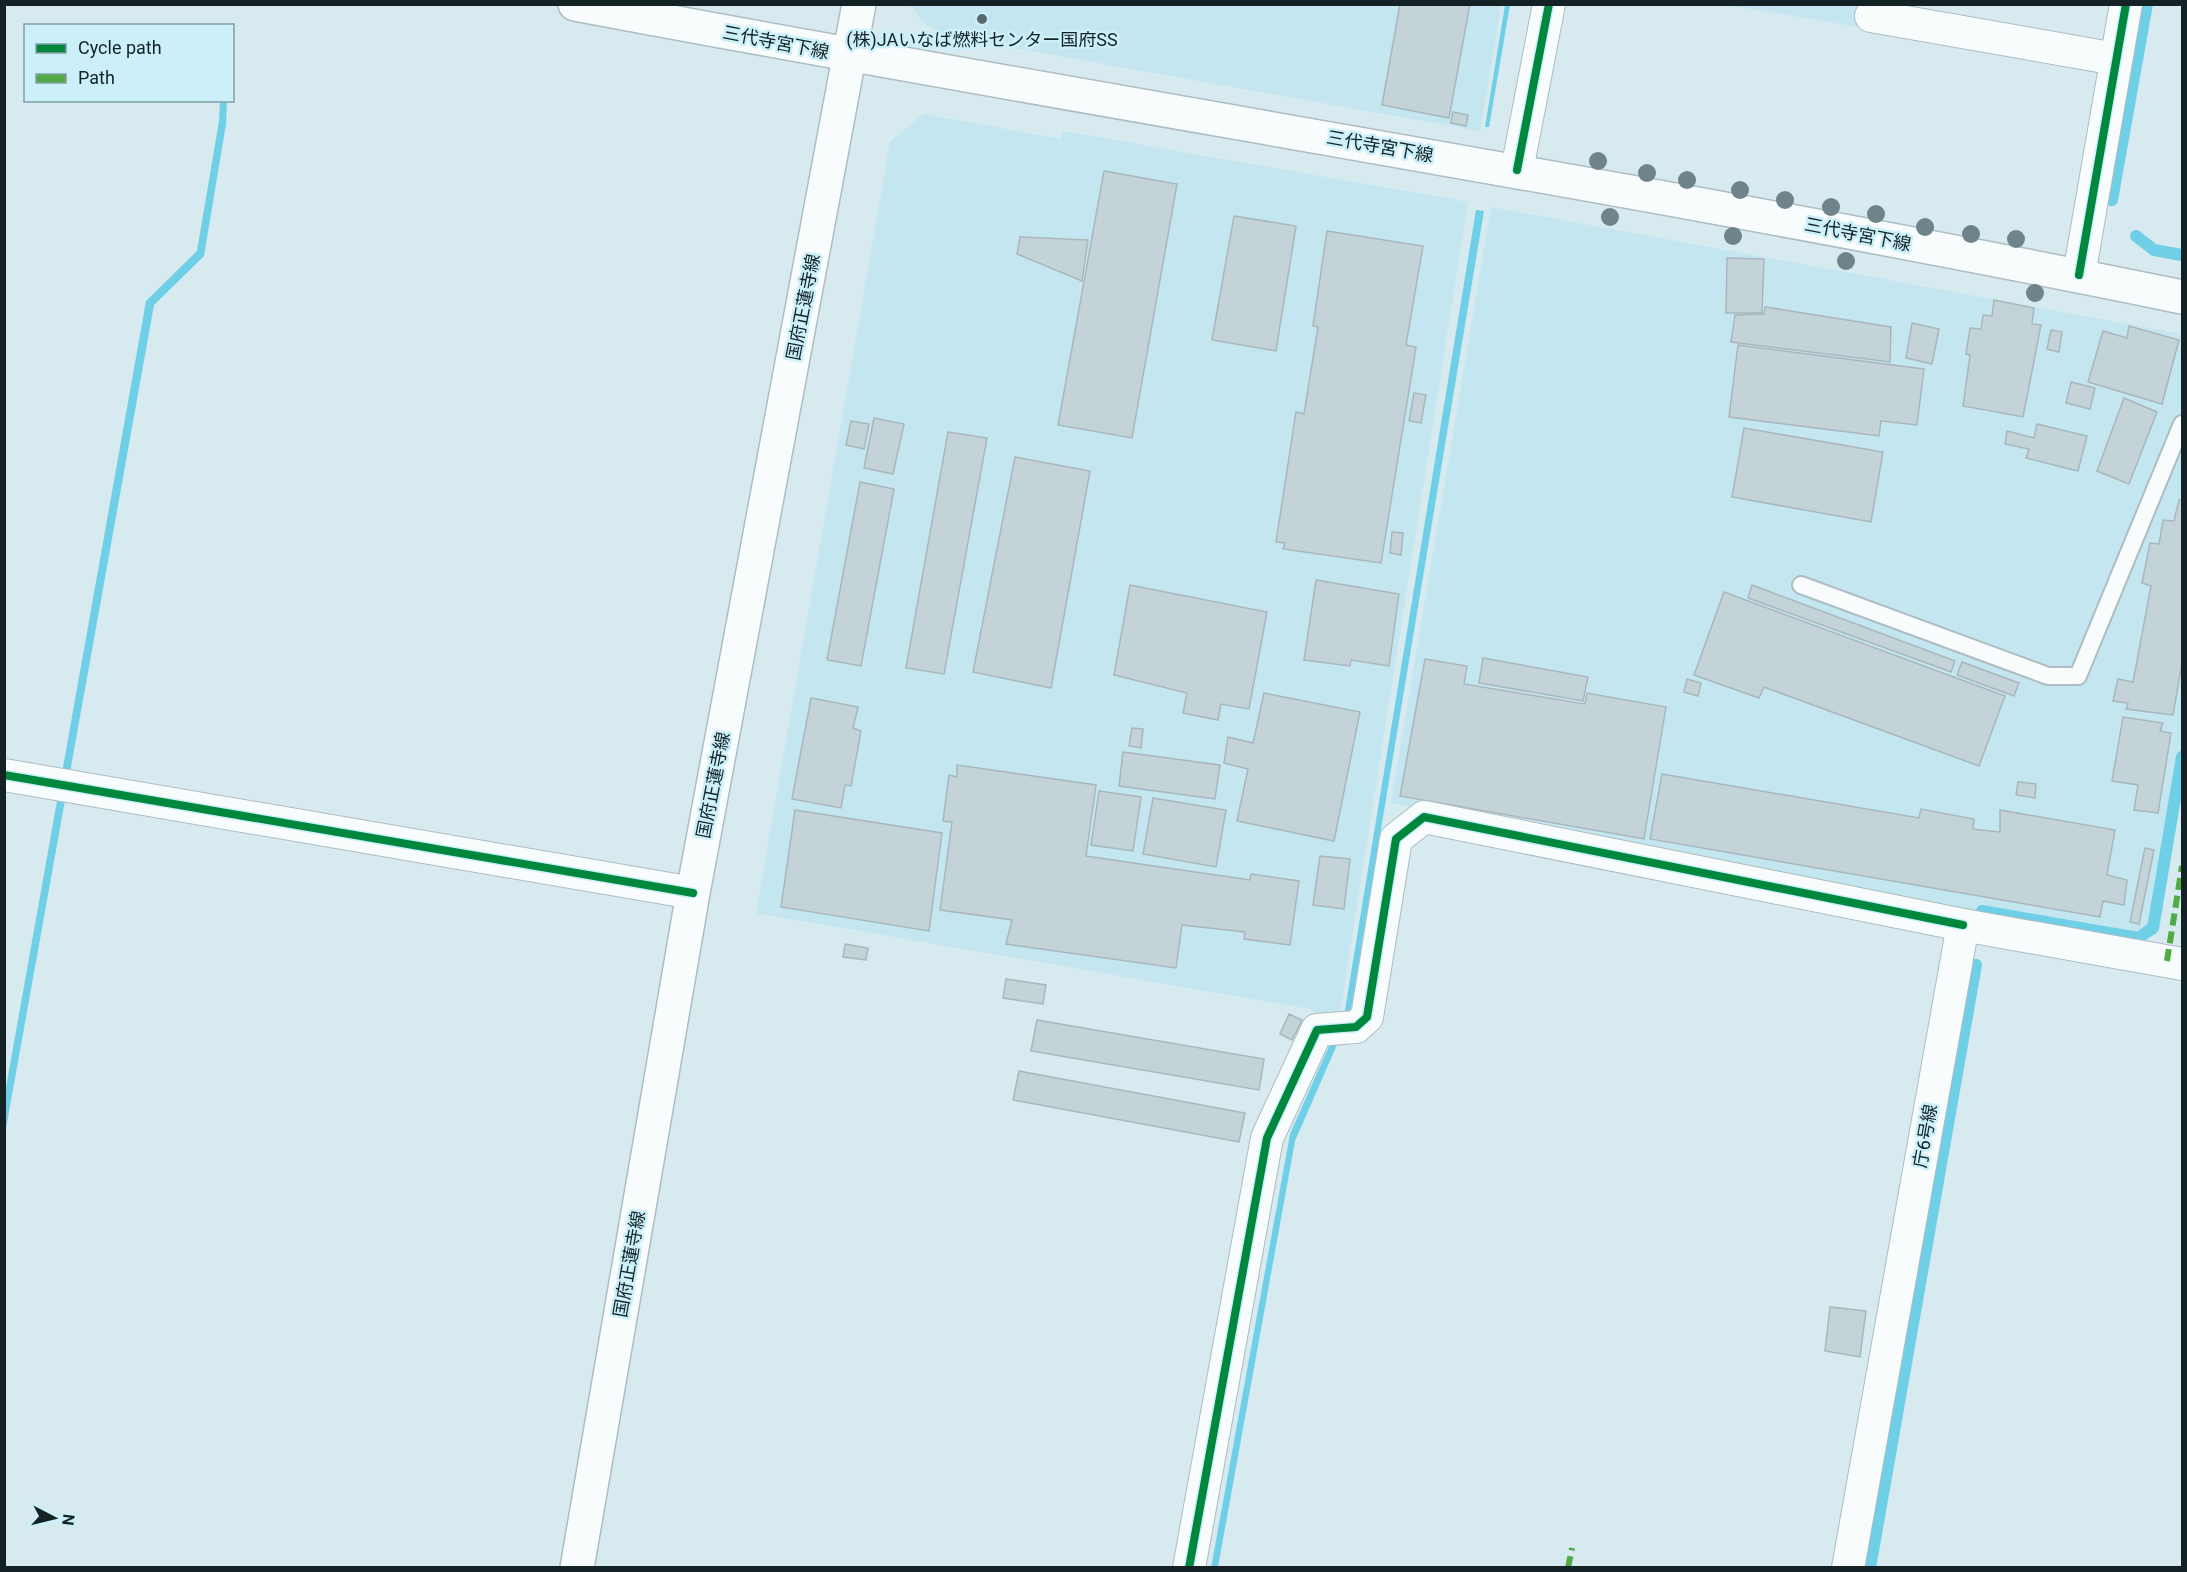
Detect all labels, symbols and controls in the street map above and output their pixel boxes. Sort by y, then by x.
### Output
marker: (株)JAいなば燃料センター国府SS [975,12,989,26]
street label: 三代寺宮下線 [721,21,831,63]
legend [24,24,234,102]
place label: (株)JAいなば燃料センター国府SS [846,29,1118,51]
text: Cycle path [78,37,162,58]
text: Path [78,67,115,88]
street label: 三代寺宮下線 [1325,126,1435,166]
street label: 三代寺宮下線 [1803,213,1913,255]
street label: 国府正蓮寺線 [782,252,824,362]
street label: 国府正蓮寺線 [692,730,734,840]
street label: 庁6号線 [1909,1103,1941,1169]
street label: 国府正蓮寺線 [609,1209,649,1319]
north arrow [24,1488,84,1548]
text: N [58,1513,79,1527]

